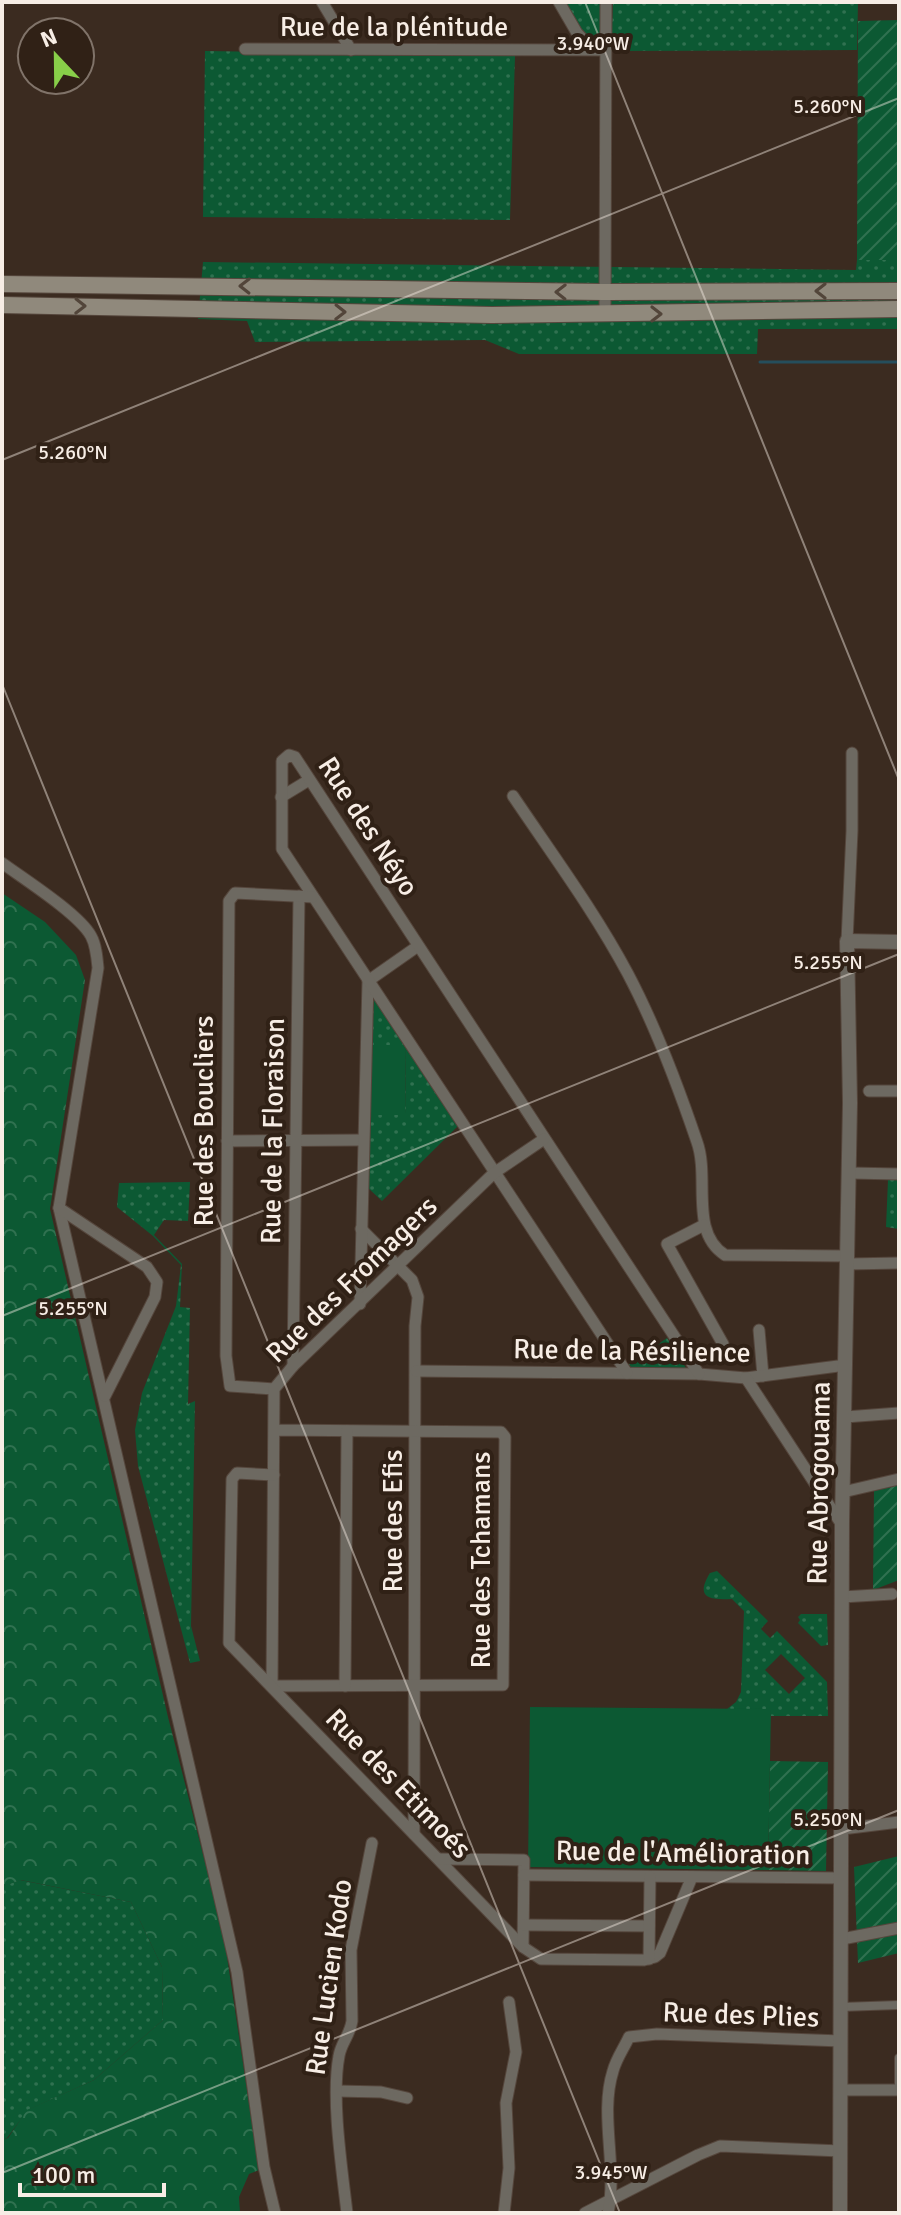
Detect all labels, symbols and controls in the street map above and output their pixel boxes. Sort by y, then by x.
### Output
street label: Rue de la plénitude [280,10,508,44]
north arrow [16,16,96,96]
text: N [37,23,61,53]
text: 3.940°W [557,31,629,56]
text: 5.260°N [793,94,863,119]
one-way arrow [238,278,251,295]
one-way arrow [814,282,827,300]
one-way arrow [554,283,567,301]
one-way arrow [74,297,87,315]
one-way arrow [334,303,347,320]
one-way arrow [650,305,663,323]
text: 5.260°N [38,440,108,465]
street label: Rue des Néyo [311,751,426,902]
text: 5.255°N [793,950,863,975]
street label: Rue des Boucliers [187,1015,221,1227]
street label: Rue de la Floraison [254,1018,292,1244]
street label: Rue des Fromagers [259,1189,444,1370]
text: 5.255°N [38,1296,108,1321]
street label: Rue de la Résilience [513,1332,751,1370]
street label: Rue Abrogouama [800,1381,838,1585]
street label: Rue des Efis [376,1449,410,1593]
street label: Rue des Tchamans [464,1451,498,1669]
street label: Rue des Etimoés [318,1702,478,1866]
text: 5.250°N [793,1807,863,1832]
street label: Rue de l'Amélioration [555,1834,811,1872]
street label: Rue Lucien Kodo [298,1877,360,2077]
street label: Rue des Plies [662,1995,820,2035]
scale bar [20,2147,164,2197]
text: 100 m [32,2160,95,2190]
text: 3.945°W [575,2160,647,2185]

